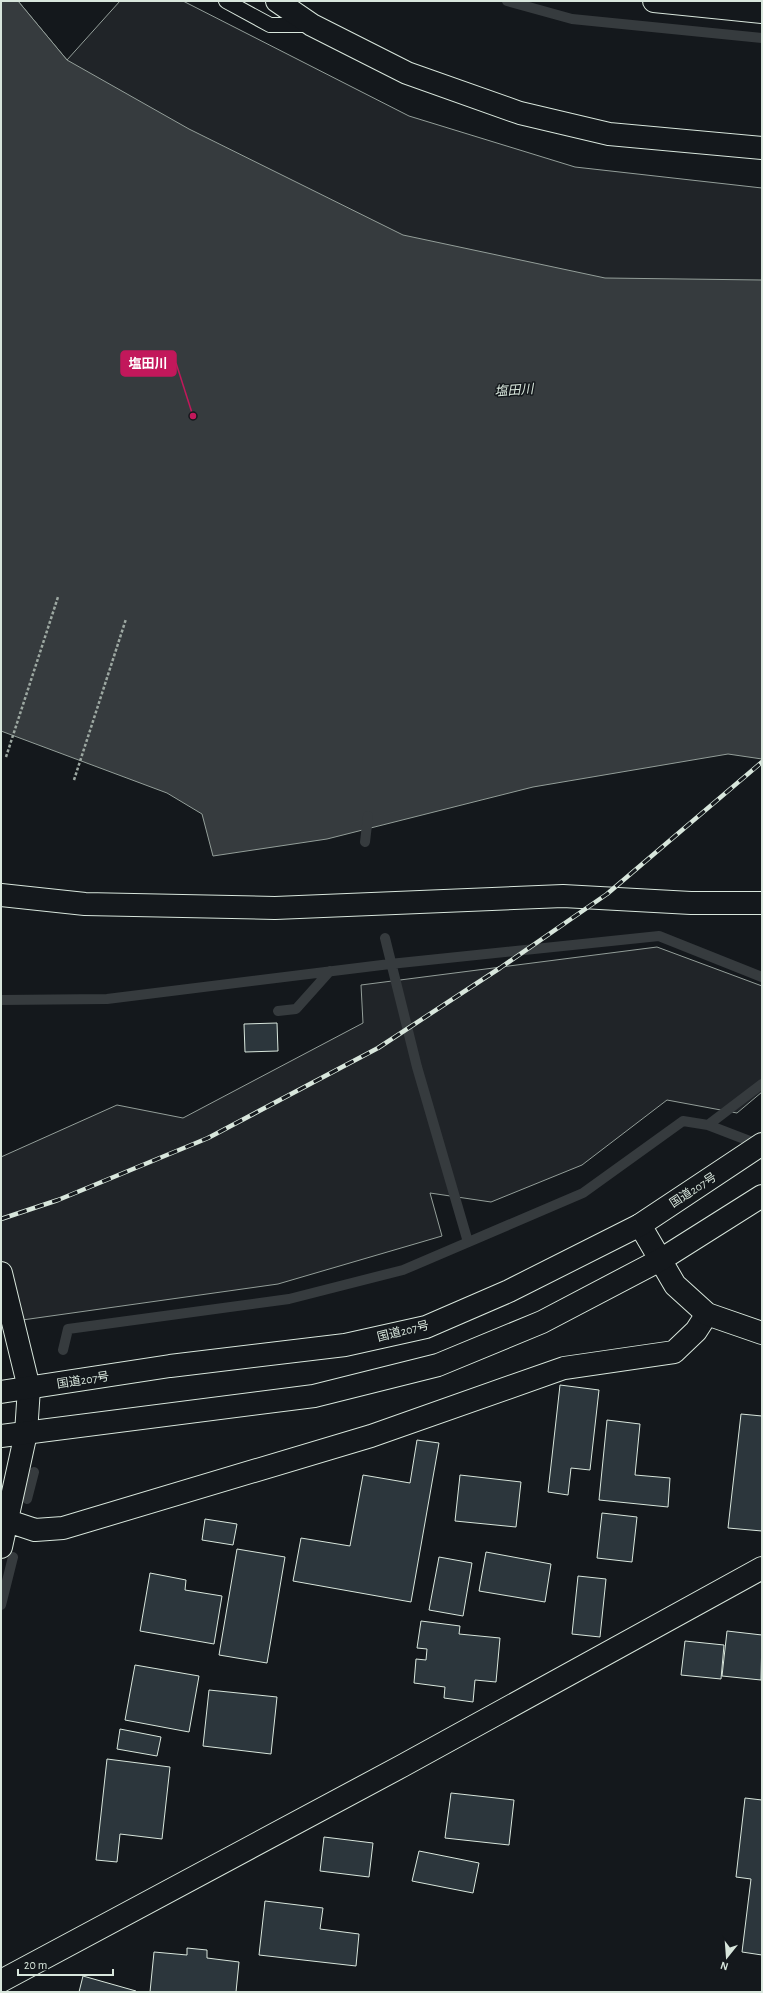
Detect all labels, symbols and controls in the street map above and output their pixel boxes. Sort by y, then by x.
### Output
callout: 塩田川 [121,351,176,376]
text: 塩田川 [128,356,168,371]
water label: 塩田川 [494,382,536,399]
street label: 国道207号 [667,1170,718,1209]
street label: 国道207号 [376,1318,430,1343]
street label: 国道207号 [56,1369,110,1390]
north arrow [707,1937,747,1977]
scale bar [18,1951,113,1977]
text: 20 m [24,1959,47,1971]
text: N [719,1960,729,1972]

